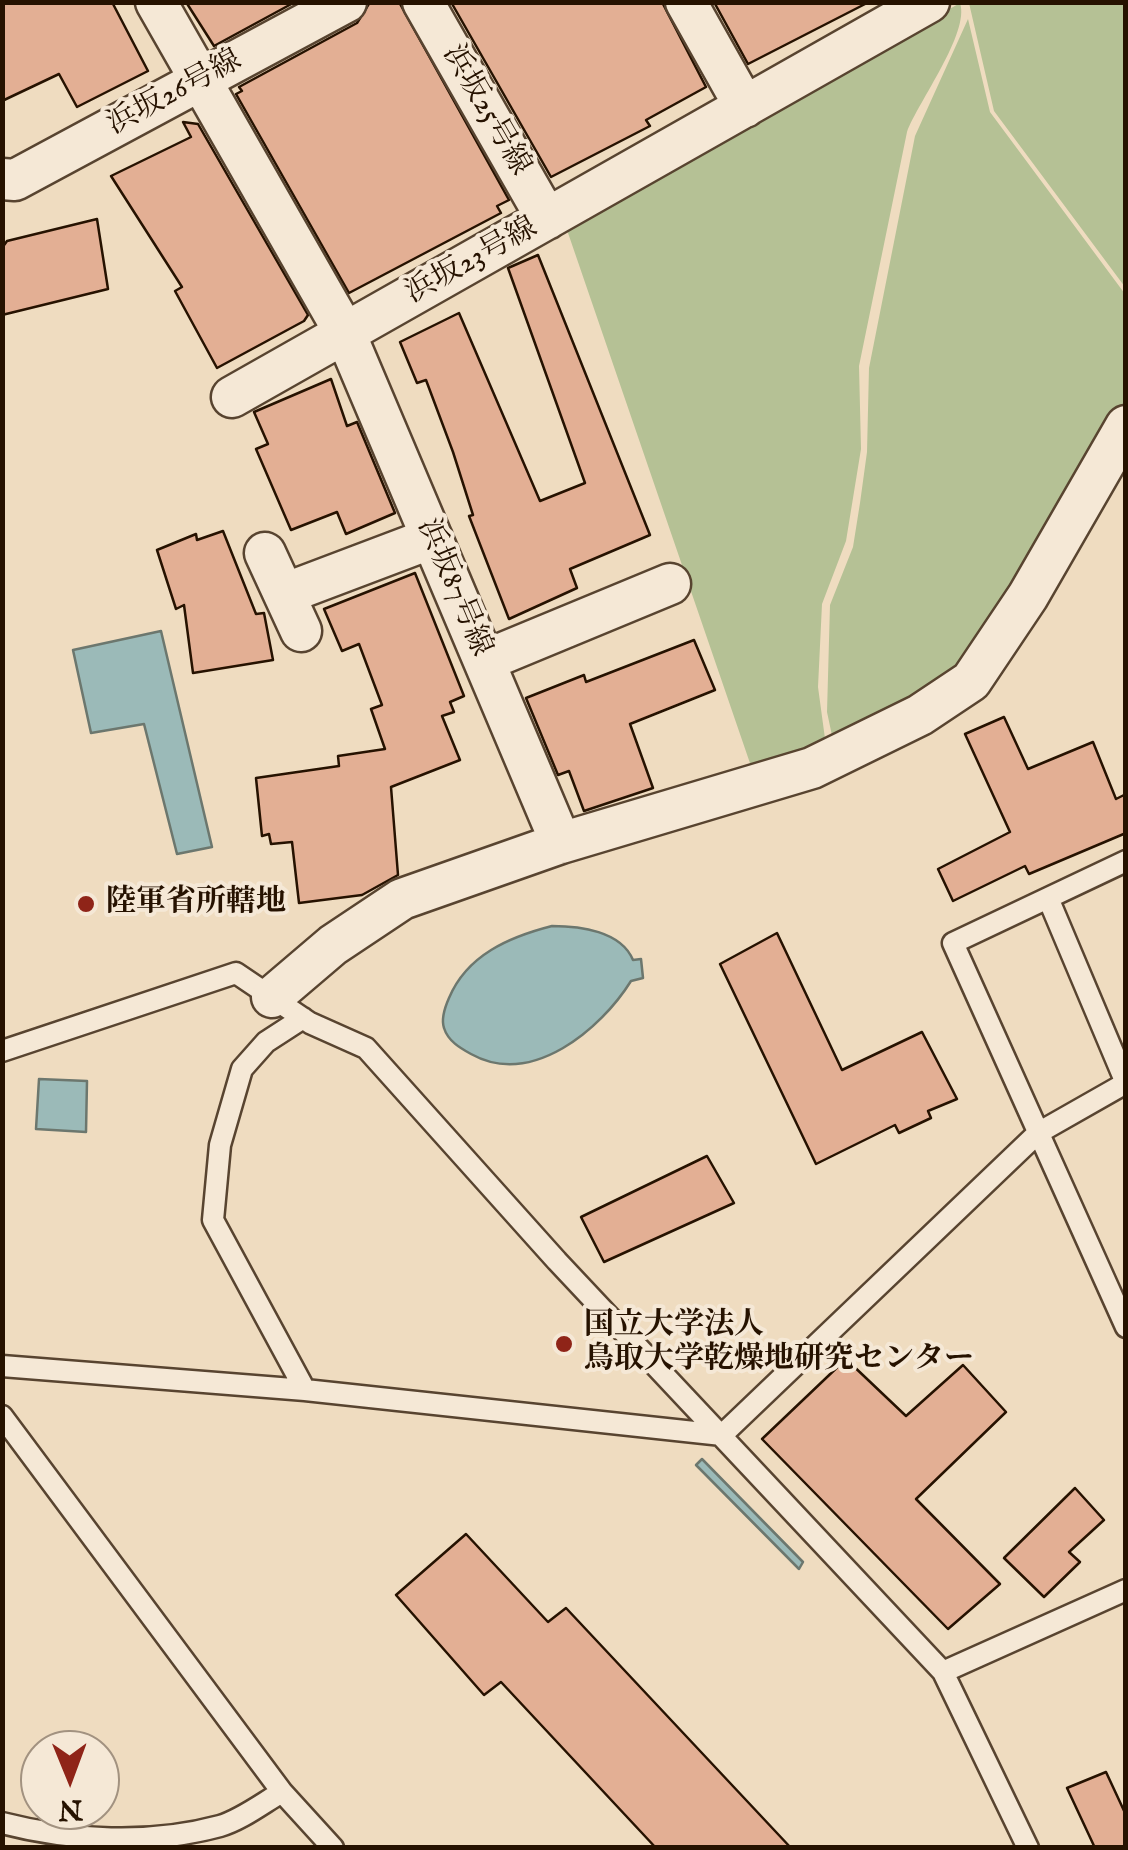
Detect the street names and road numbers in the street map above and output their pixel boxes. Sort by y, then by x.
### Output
street label: 浜坂25号線 [433,39,537,183]
street label: 浜坂26号線 [102,44,248,144]
street label: 浜坂23号線 [400,211,544,313]
street label: 浜坂87号線 [408,514,498,662]

